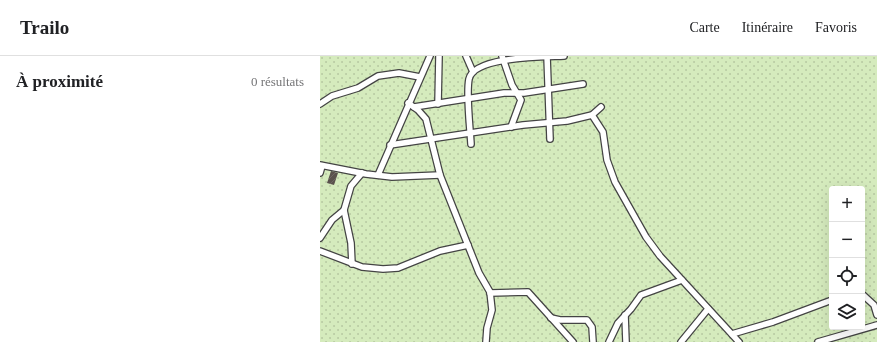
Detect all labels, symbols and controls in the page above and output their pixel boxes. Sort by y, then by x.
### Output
text: Trailo [20,17,69,38]
text: Carte [689,20,720,35]
text: Itinéraire [742,20,793,35]
text: Favoris [815,20,857,35]
text: À proximité [16,72,103,91]
text: 0 résultats [251,74,304,89]
map controls [829,186,865,330]
button: + [829,186,865,222]
button: − [829,222,865,258]
button: locate [829,258,865,294]
button: layers [829,294,865,330]

